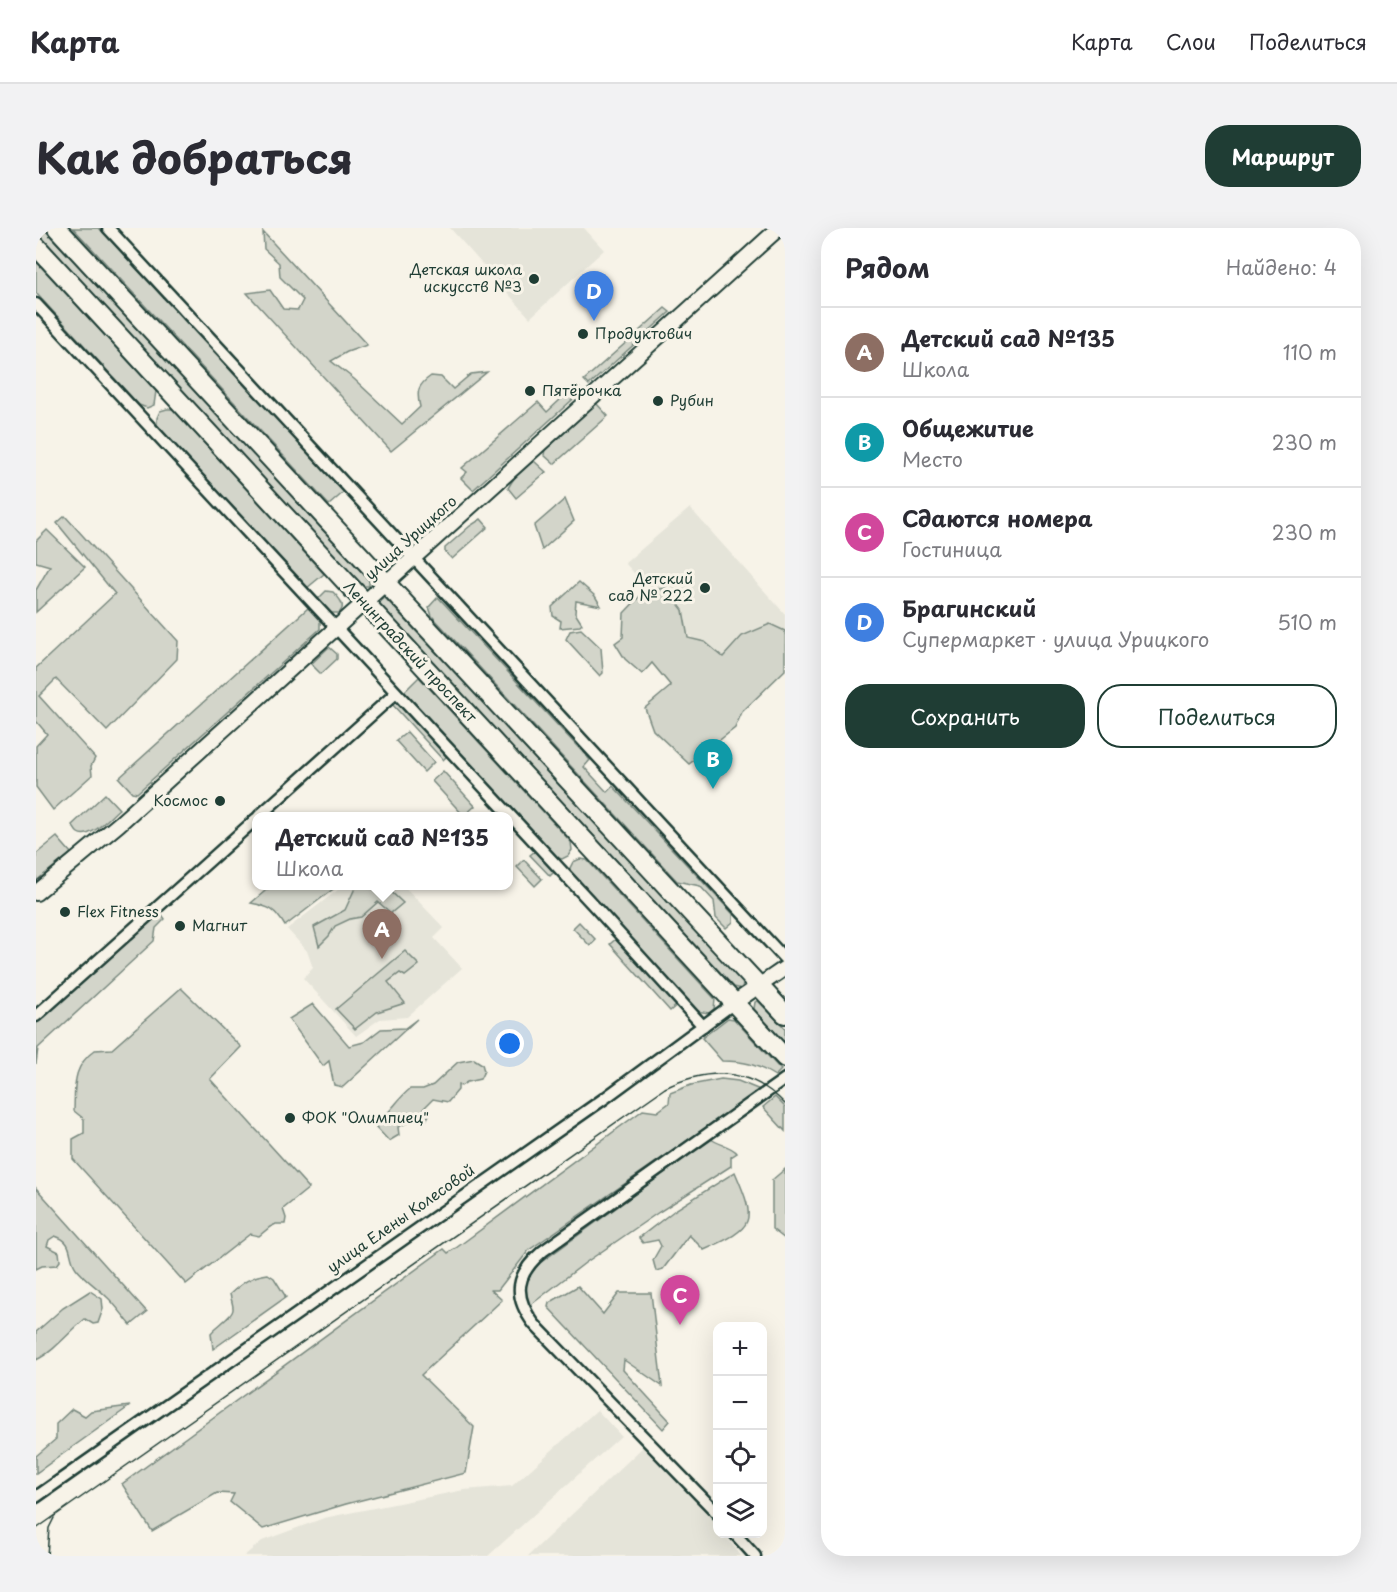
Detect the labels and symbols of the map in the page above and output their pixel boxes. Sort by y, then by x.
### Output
place label: Детская школа искусств №3 [409,257,523,297]
marker: Детская школа искусств №3 [527,272,541,286]
pin: D [574,272,614,321]
place label: Продуктович [595,321,692,344]
marker: Продуктович [576,327,590,341]
place label: Пятёрочка [542,378,622,401]
marker: Пятёрочка [523,384,537,398]
place label: Рубин [670,388,714,411]
marker: Рубин [651,394,665,408]
street label: улица Урицкого [359,489,461,585]
place label: Детский сад № 222 [608,566,693,606]
street label: Ленинградский проспект [339,575,484,727]
marker: Детский сад № 222 [698,581,712,595]
pin: B [694,740,732,789]
place label: Космос [154,788,208,811]
marker: Космос [213,794,227,808]
place label: Flex Fitness [77,899,159,922]
marker: Flex Fitness [58,905,72,919]
pin: A [362,910,402,959]
place label: Магнит [192,913,247,936]
marker: Магнит [173,919,187,933]
your location [495,1029,524,1058]
place label: ФОК "Олимпиец" [302,1105,429,1128]
marker: ФОК "Олимпиец" [283,1111,297,1125]
street label: улица Елены Колесовой [322,1158,479,1278]
pin: C [660,1276,700,1325]

